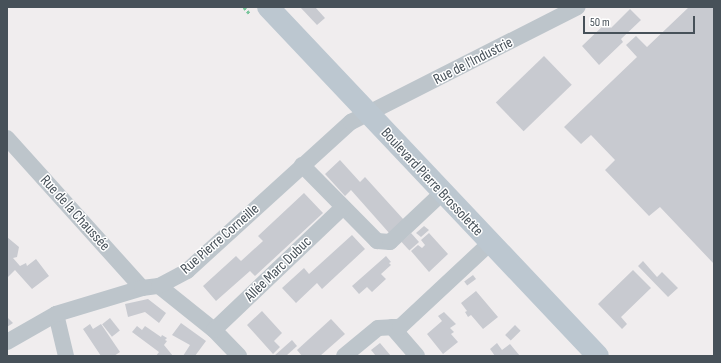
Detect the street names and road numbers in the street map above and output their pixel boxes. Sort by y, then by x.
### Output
street label: Rue de l'Industrie [430,33,516,89]
street label: Boulevard Pierre Brossolette [377,124,487,240]
street label: Rue de la Chaussée [36,171,114,255]
street label: Rue Pierre Corneille [177,200,263,278]
street label: Allée Marc Dubuc [241,233,315,305]

